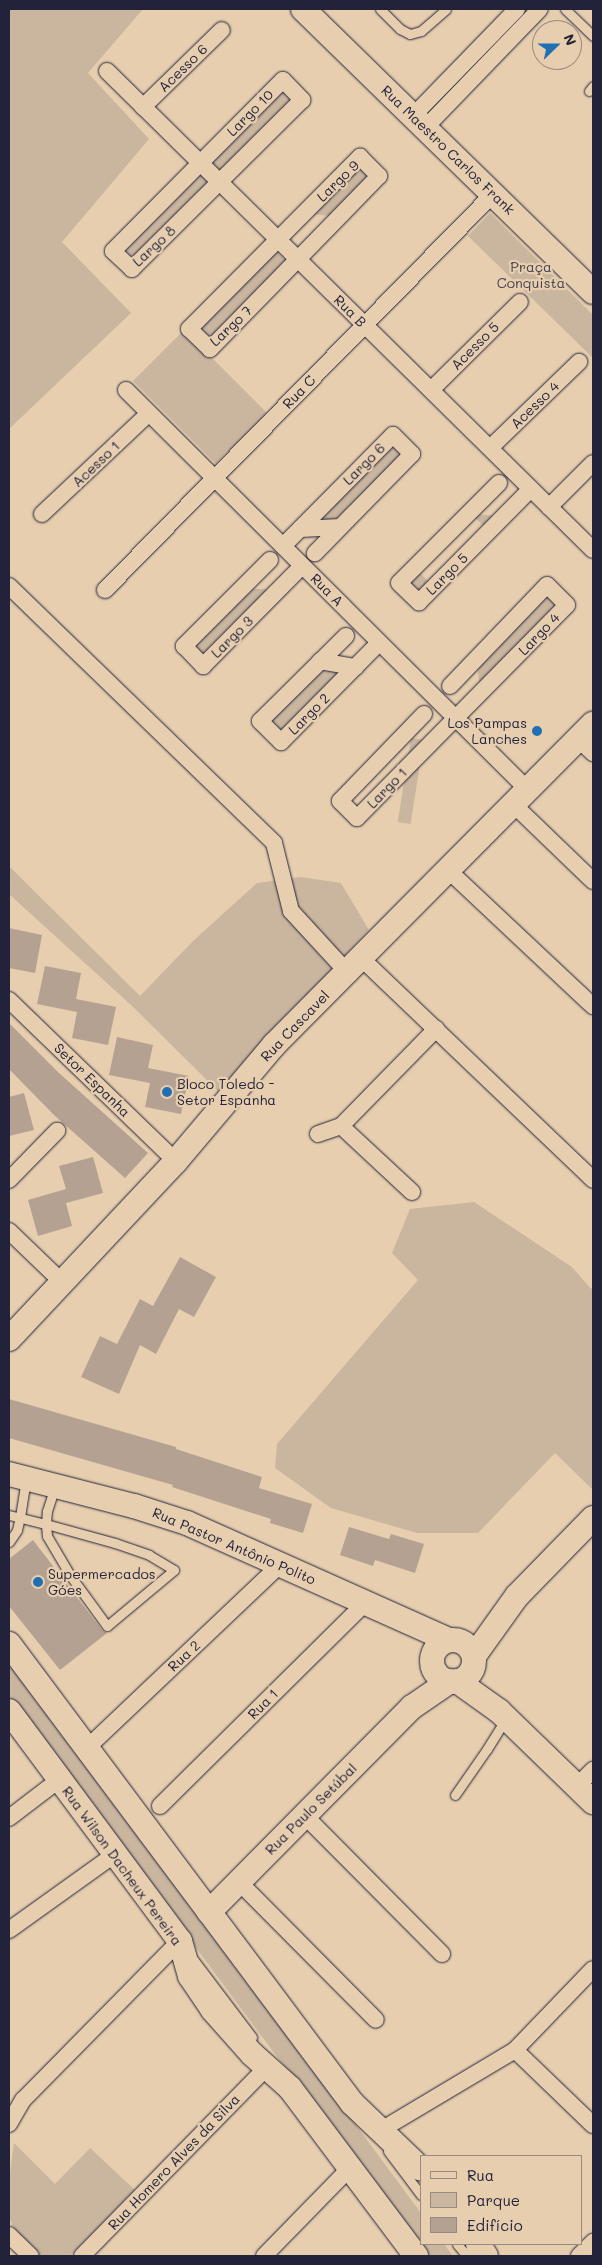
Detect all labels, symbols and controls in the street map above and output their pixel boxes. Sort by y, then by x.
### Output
north arrow [532,20,582,70]
text: N [560,31,581,48]
street label: Acesso 6 [155,41,211,95]
street label: Rua Maestro Carlos Frank [378,82,518,218]
street label: Largo 10 [223,86,277,140]
street label: Largo 9 [313,157,363,205]
street label: Largo 8 [129,222,179,270]
park label: Praça Conquista [497,259,565,292]
street label: Rua B [330,291,370,331]
street label: Largo 7 [206,302,256,350]
street label: Acesso 5 [447,318,503,374]
street label: Rua C [279,372,319,412]
street label: Acesso 4 [507,378,563,432]
street label: Acesso 1 [69,437,123,491]
street label: Largo 6 [340,440,388,488]
street label: Largo 5 [423,550,471,598]
street label: Rua A [307,570,347,610]
street label: Largo 4 [515,609,563,659]
street label: Largo 3 [208,613,256,661]
street label: Largo 2 [285,690,333,738]
place label: Los Pampas Lanches [447,715,527,748]
marker: Los Pampas Lanches [531,725,543,737]
street label: Largo 1 [363,764,411,812]
street label: Rua Cascavel [257,987,333,1065]
street label: Setor Espanha [51,1040,133,1120]
place label: Bloco Toledo - Setor Espanha [177,1076,276,1108]
marker: Bloco Toledo - Setor Espanha [161,1086,173,1098]
street label: Rua Pastor Antônio Polito [150,1504,318,1588]
place label: Supermercados Góes [48,1566,156,1598]
marker: Supermercados Góes [32,1576,44,1588]
street label: Rua 2 [165,1637,203,1675]
street label: Rua 1 [244,1685,282,1723]
street label: Rua Paulo Setúbal [262,1760,360,1858]
street label: Rua Wilson Dacheux Pereira [59,1783,185,1949]
street label: Rua Homero Alves da Silva [105,2091,243,2233]
legend [420,2155,582,2245]
text: Rua [467,2165,494,2185]
text: Parque [467,2190,520,2210]
text: Edifício [467,2215,523,2235]

